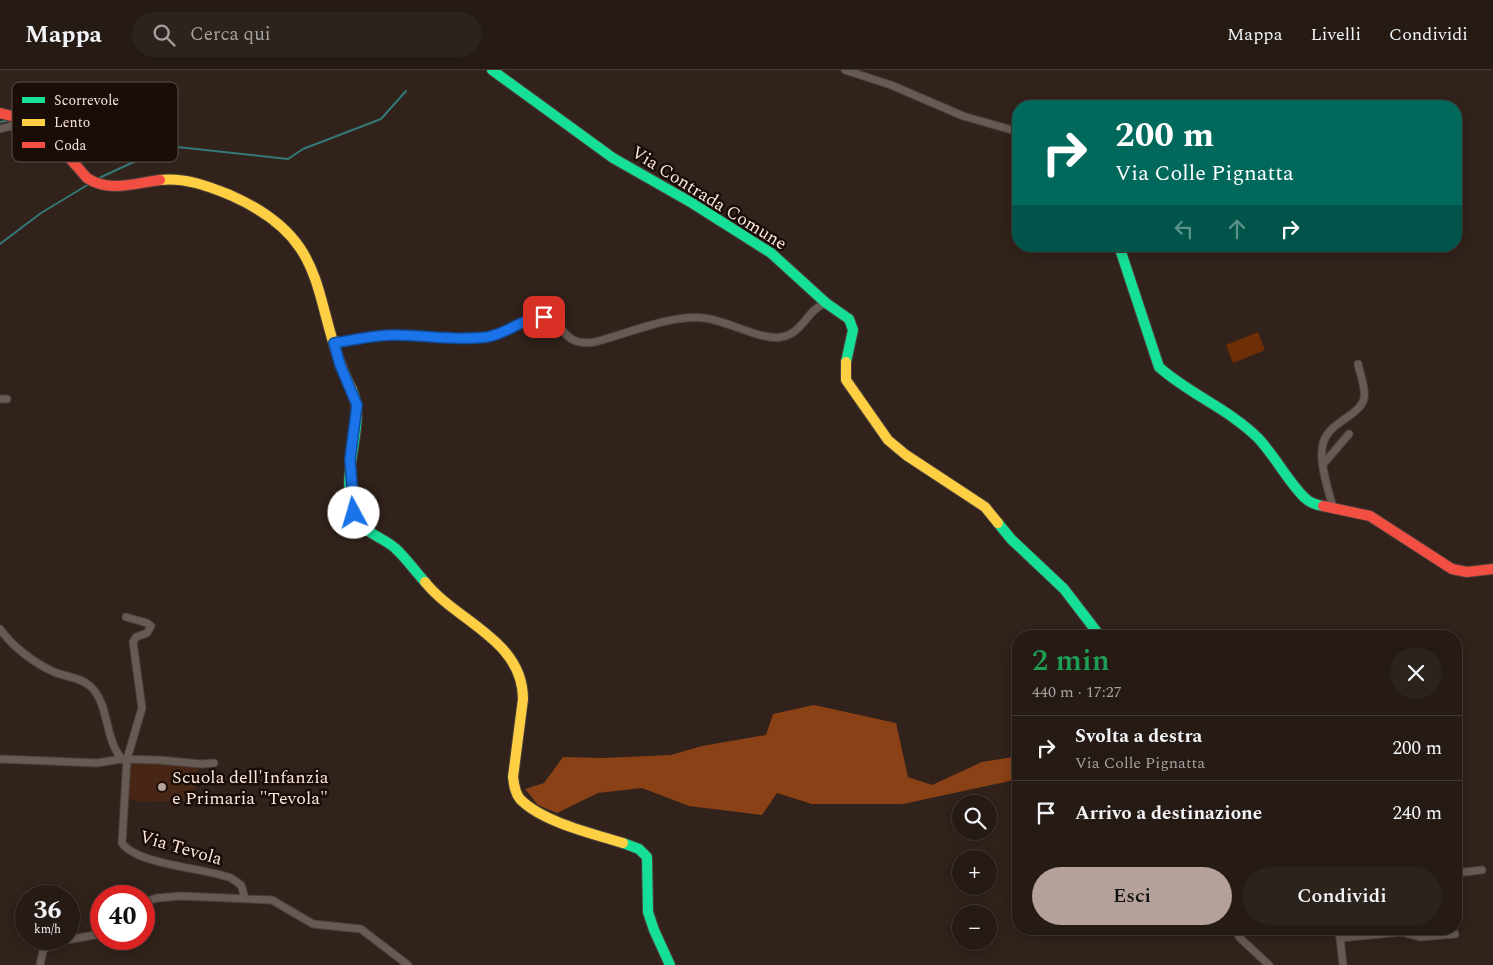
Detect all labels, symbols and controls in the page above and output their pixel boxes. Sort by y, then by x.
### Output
search box [132,12,482,57]
text: Mappa [25,17,102,53]
text: Cerca qui [190,20,271,49]
icon: search [150,21,178,49]
text: Mappa [1227,21,1282,48]
text: Livelli [1310,21,1361,48]
text: Condividi [1389,21,1468,48]
legend [12,82,178,162]
text: Scorrevole [54,90,119,111]
text: 200 m [1115,109,1214,162]
text: Lento [54,112,90,133]
icon: right [1032,120,1097,185]
text: Coda [54,135,87,156]
street label: Via Contrada Comune [626,139,792,257]
text: Via Colle Pignatta [1115,157,1294,190]
icon: left [1170,215,1198,243]
icon: ahead [1223,215,1251,243]
icon: right [1276,215,1304,243]
pin [523,296,565,338]
icon: arrive [530,303,558,331]
position arrow [327,486,379,538]
text: 2 min [1032,638,1110,684]
button: close [1390,647,1442,699]
text: 440 m · 17:27 [1032,680,1122,704]
text: Svolta a destra [1075,722,1202,751]
icon: right [1032,734,1060,762]
text: 200 m [1392,734,1442,763]
text: Via Colle Pignatta [1075,751,1205,775]
place label: Scuola dell'Infanzia e Primaria "Tevola" [172,764,329,812]
marker: Scuola dell'Infanzia e Primaria "Tevola" [156,781,168,793]
map controls [952,795,997,950]
button: search [952,795,997,840]
icon: arrive [1032,799,1060,827]
text: Arrivo a destinazione [1075,799,1262,828]
text: 240 m [1392,799,1442,828]
street label: Via Tevola [137,823,226,873]
button: + [952,850,997,895]
button: Esci [1032,867,1232,925]
button: Condividi [1242,867,1442,925]
speed limit sign: 40 [90,885,155,950]
text: 36 [33,892,62,930]
button: − [952,905,997,950]
text: km/h [34,920,61,939]

